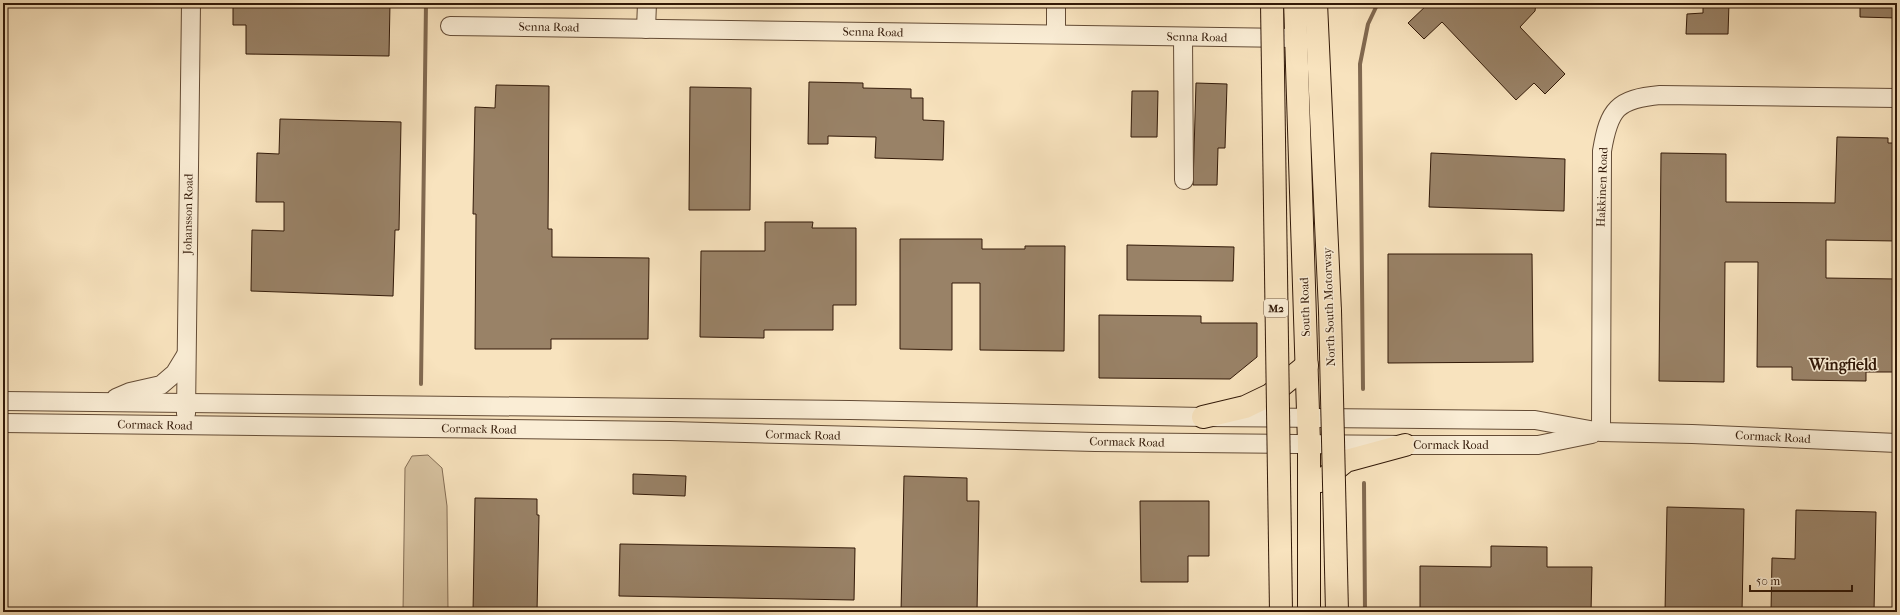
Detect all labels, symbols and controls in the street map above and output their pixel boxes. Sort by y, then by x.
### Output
street label: Senna Road [518,19,580,35]
street label: Senna Road [842,24,904,40]
street label: Senna Road [1166,29,1228,45]
street label: Hakkinen Road [1594,146,1610,227]
street label: Johansson Road [180,173,196,255]
street label: North South Motorway [1320,247,1338,367]
street label: South Road [1297,277,1313,337]
road number: M2 [1264,299,1288,317]
district label: Wingfield [1808,355,1878,375]
street label: Cormack Road [117,417,193,433]
street label: Cormack Road [441,421,517,437]
street label: Cormack Road [765,427,841,443]
street label: Cormack Road [1735,428,1811,446]
street label: Cormack Road [1089,434,1165,450]
street label: Cormack Road [1413,438,1489,452]
scale bar [1750,567,1852,593]
text: 50 m [1756,574,1780,588]

